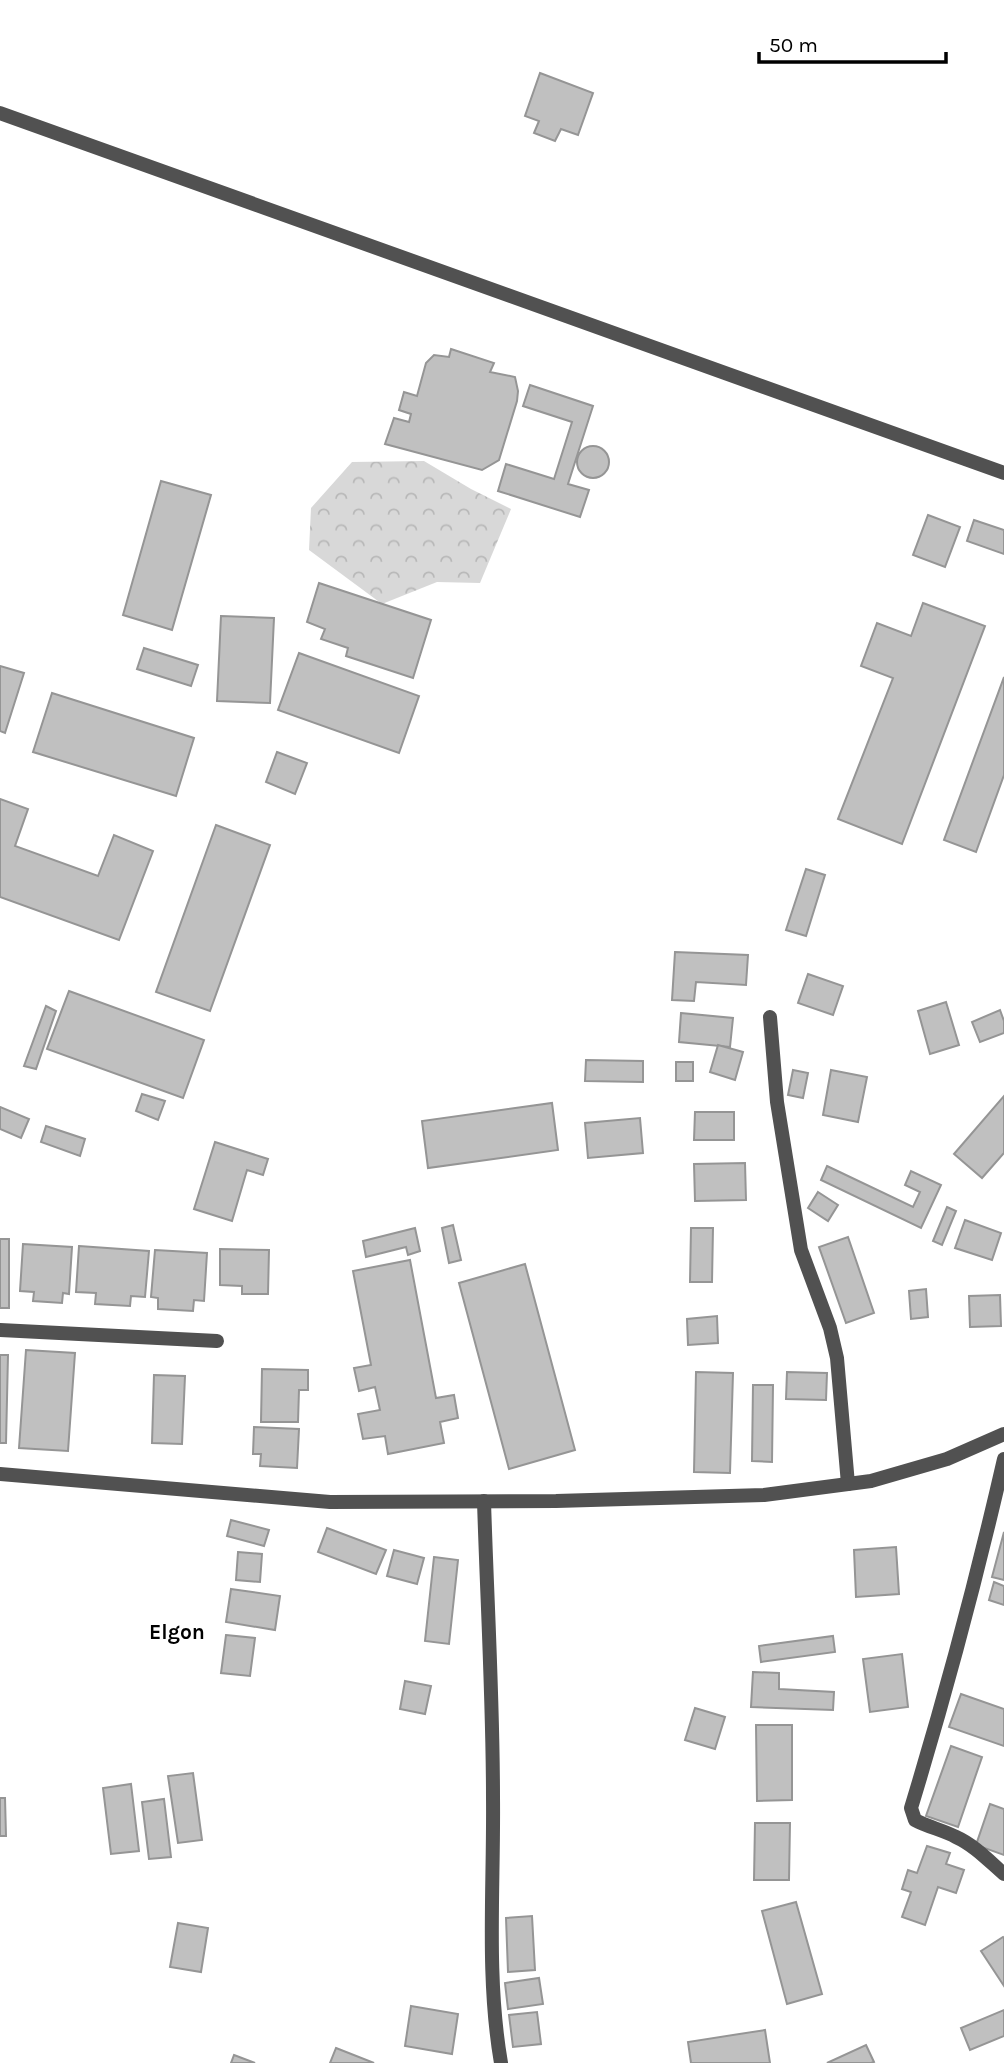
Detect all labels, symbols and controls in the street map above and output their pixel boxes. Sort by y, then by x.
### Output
scale bar [759,21,946,65]
text: 50 m [769,33,818,57]
district label: Elgon [149,1620,205,1644]

